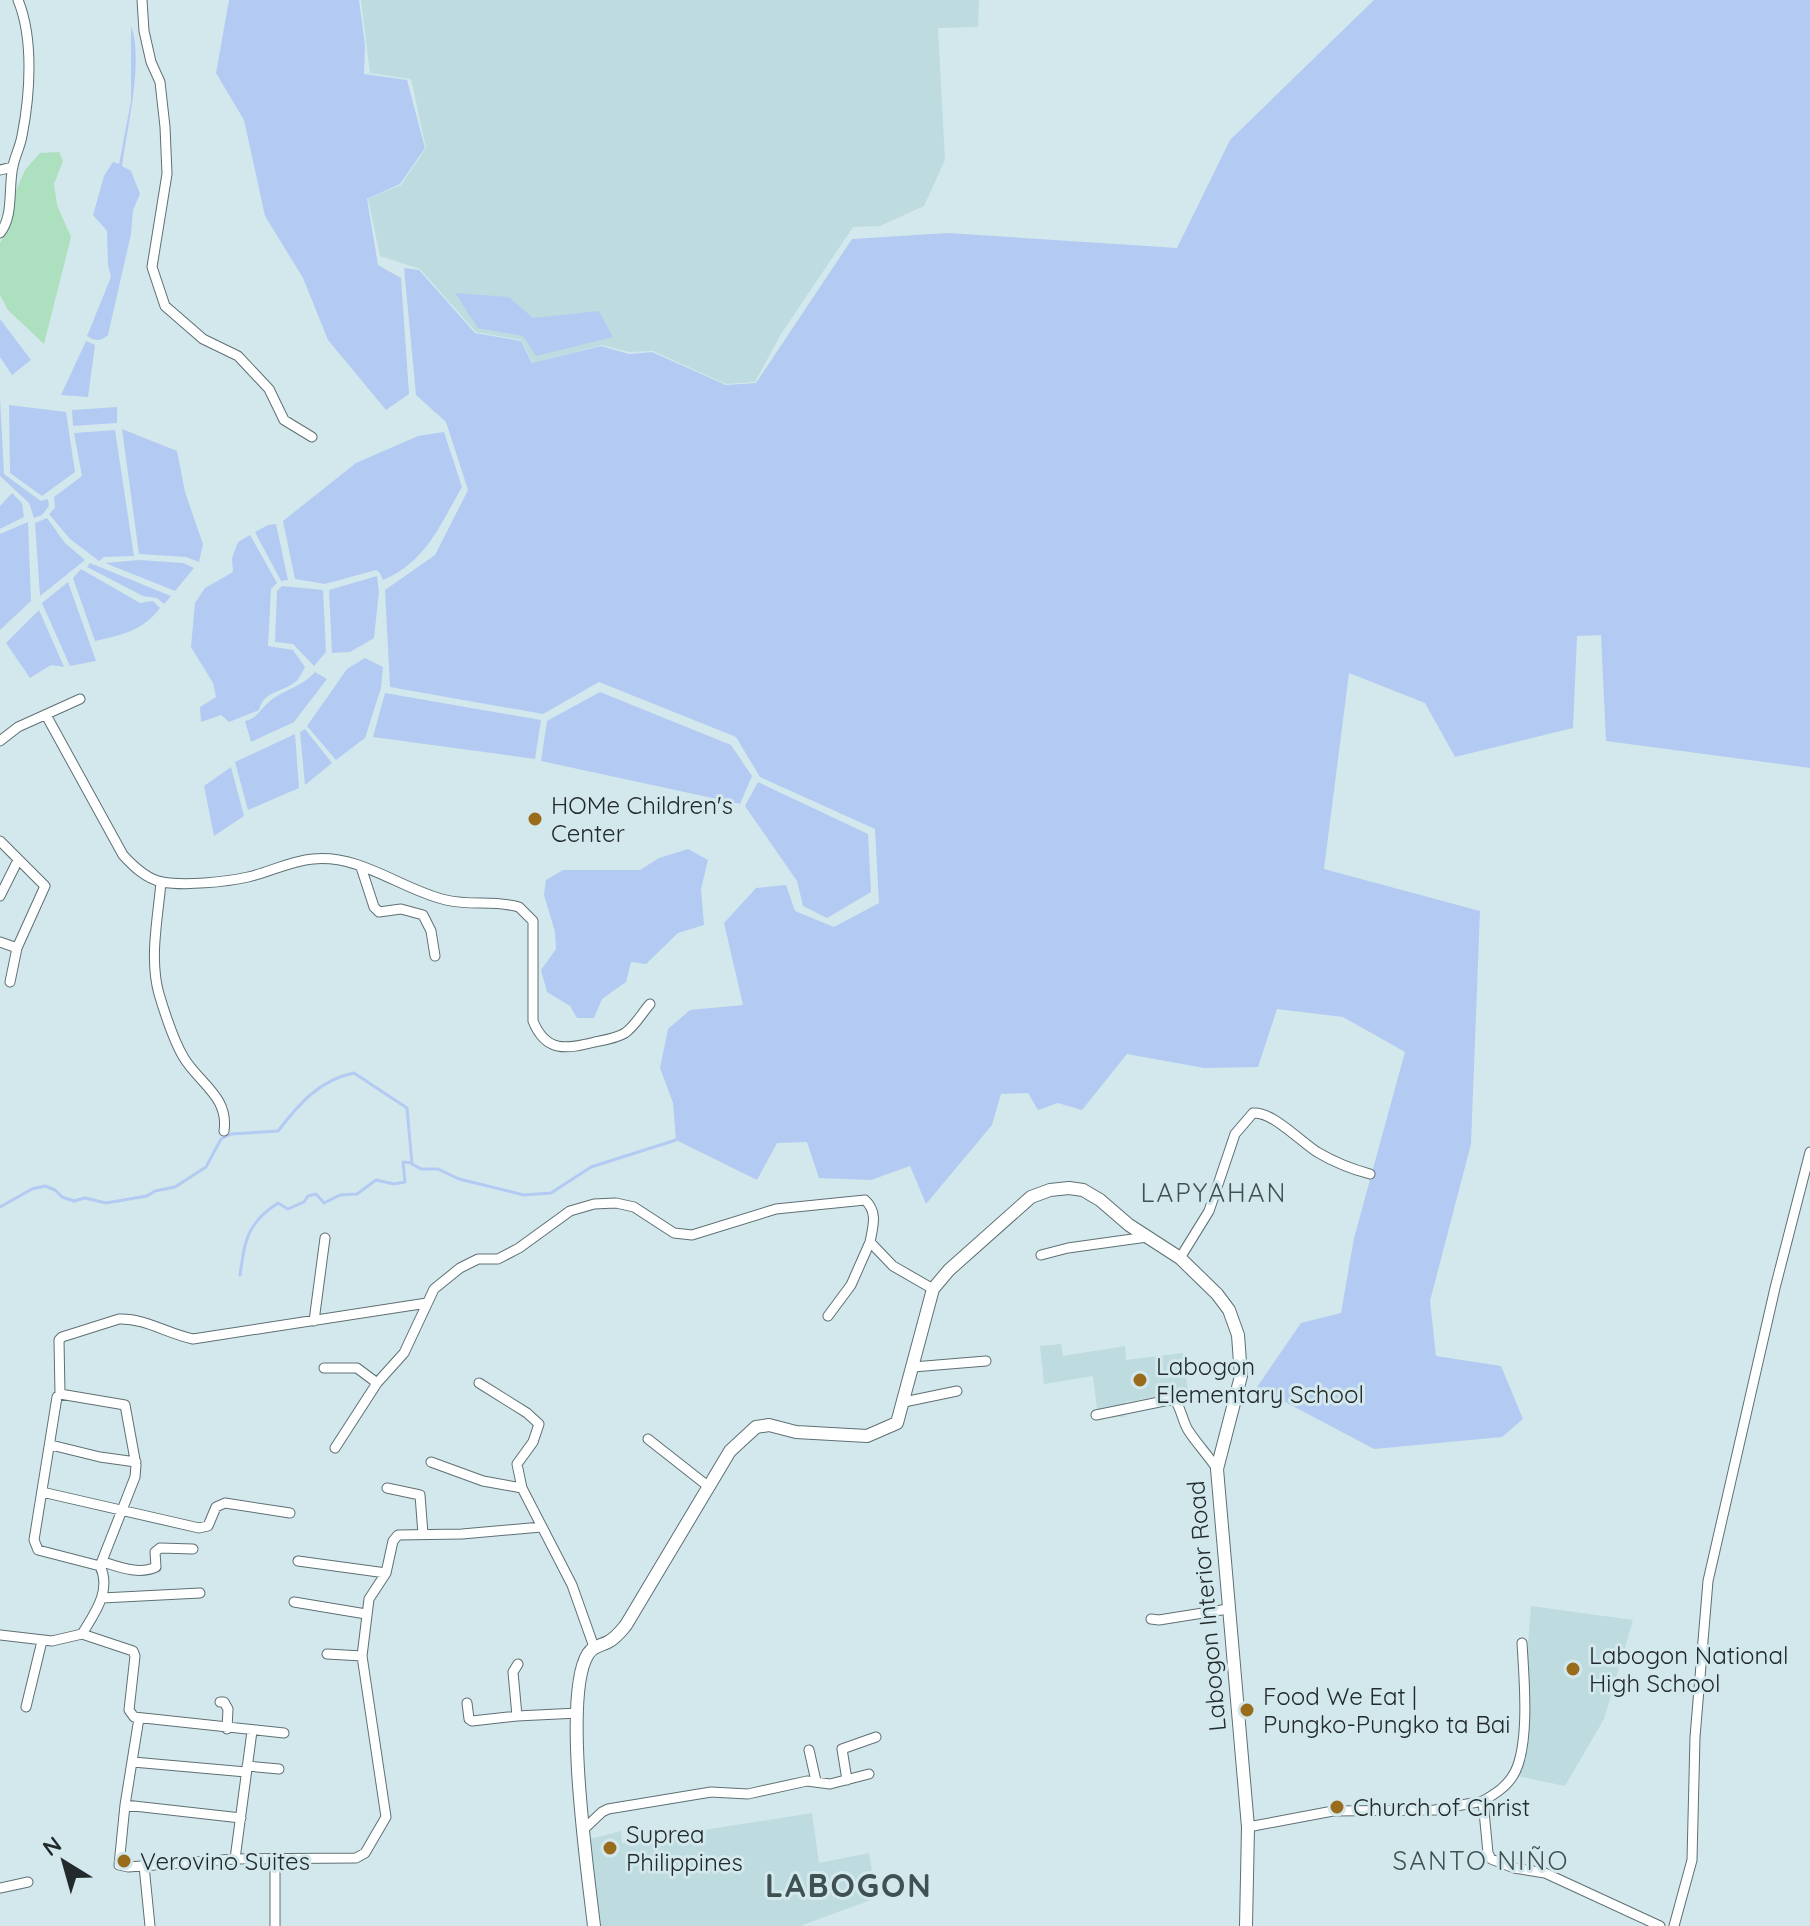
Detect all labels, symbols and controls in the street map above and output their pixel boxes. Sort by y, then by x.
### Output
place label: HOMe Children's Center [551,790,733,848]
marker: HOMe Children's Center [526,810,544,828]
district label: LAPYAHAN [1141,1176,1287,1209]
place label: Labogon Elementary School [1156,1351,1364,1409]
marker: Labogon Elementary School [1131,1371,1149,1389]
street label: Labogon Interior Road [1180,1479,1232,1733]
place label: Labogon National High School [1589,1640,1789,1698]
marker: Labogon National High School [1564,1660,1582,1678]
place label: Food We Eat | Pungko-Pungko ta Bai [1263,1681,1510,1739]
marker: Food We Eat | Pungko-Pungko ta Bai [1238,1701,1256,1719]
place label: Church of Christ [1353,1792,1530,1822]
marker: Church of Christ [1328,1798,1346,1816]
place label: Suprea Philippines [626,1819,743,1877]
north arrow [24,1822,104,1902]
text: N [37,1830,67,1862]
marker: Suprea Philippines [601,1839,619,1857]
district label: SANTO NIÑO [1393,1844,1569,1877]
place label: Verovino Suites [140,1846,310,1876]
marker: Verovino Suites [115,1852,133,1870]
district label: LABOGON [765,1865,933,1905]

